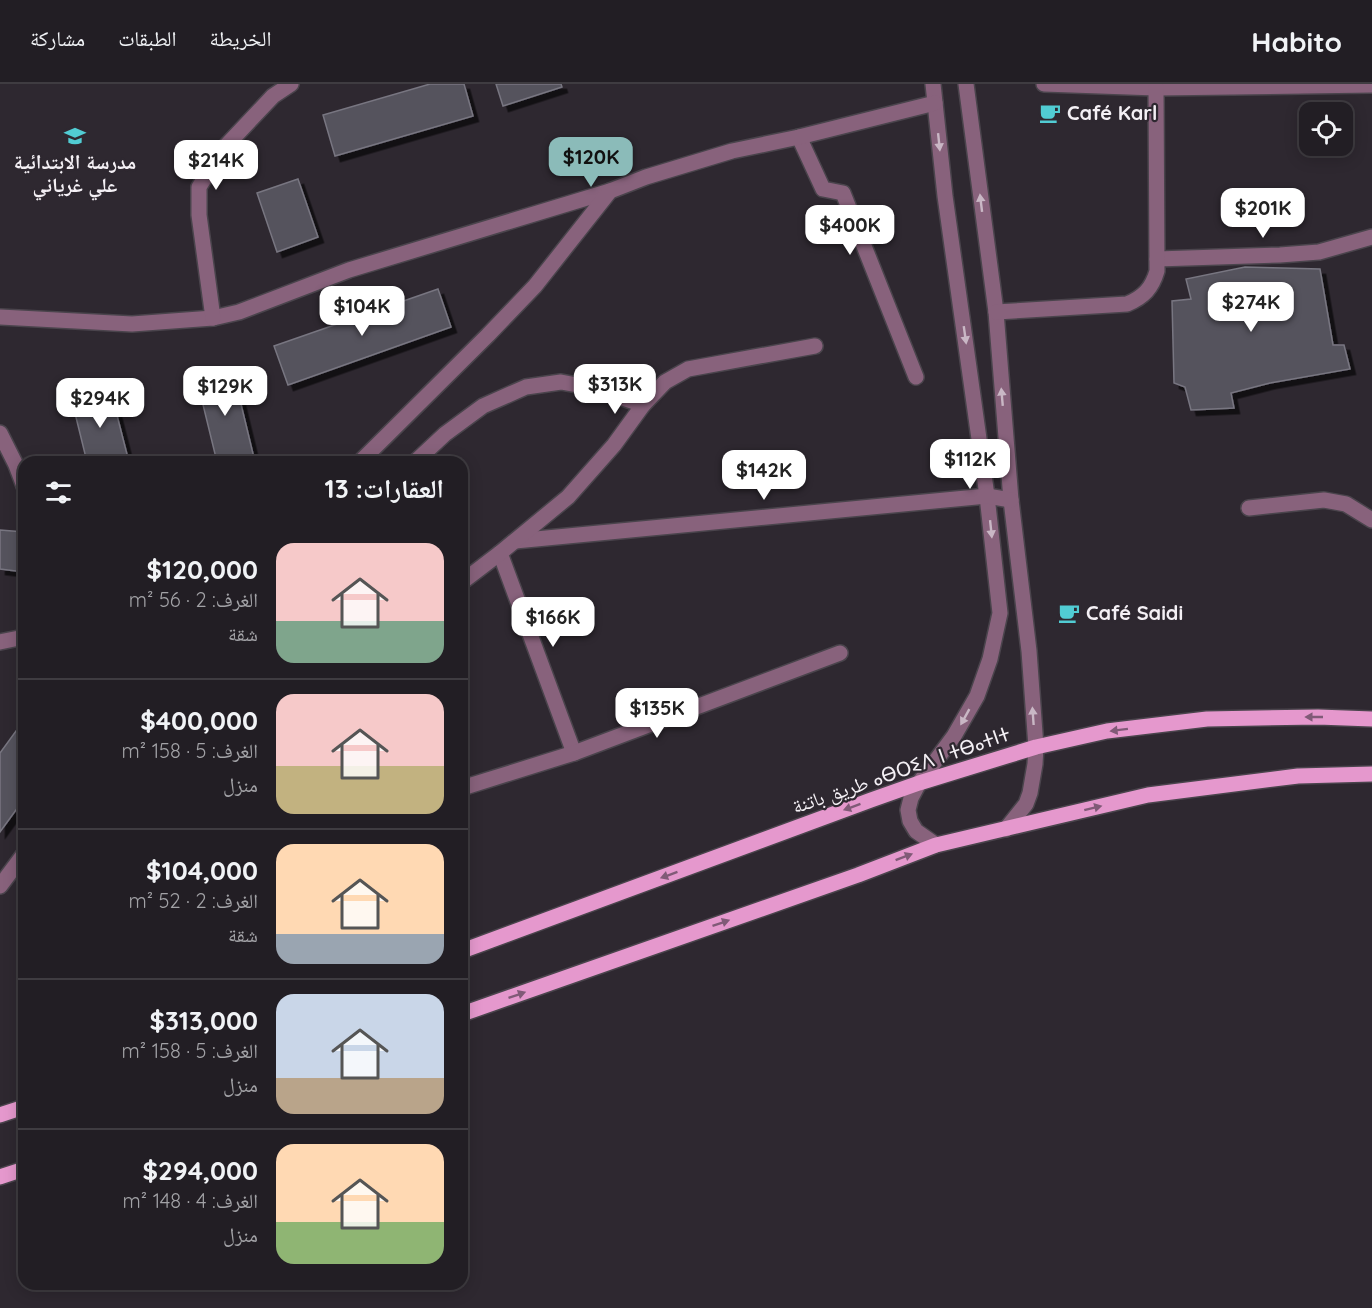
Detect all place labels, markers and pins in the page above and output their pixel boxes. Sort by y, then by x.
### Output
place label: Café Karl [1067,100,1157,125]
cafe icon: Café Karl [1038,101,1062,125]
school or university icon: مدرسة الابتدائية علي غرياني [63,124,87,148]
pin: $120K [549,137,633,188]
pin: $214K [174,140,258,191]
place label: مدرسة الابتدائية علي غرياني [14,149,136,201]
pin: $201K [1221,188,1305,239]
pin: $400K [808,205,892,256]
pin: $274K [1209,282,1293,333]
pin: $104K [320,286,404,337]
pin: $313K [573,364,657,415]
pin: $129K [183,366,267,417]
pin: $294K [58,378,142,429]
pin: $112K [928,439,1012,490]
pin: $142K [722,450,806,501]
pin: $166K [511,597,595,648]
place label: Café Saidi [1086,600,1183,625]
cafe icon: Café Saidi [1057,601,1081,625]
pin: $135K [615,688,699,739]

